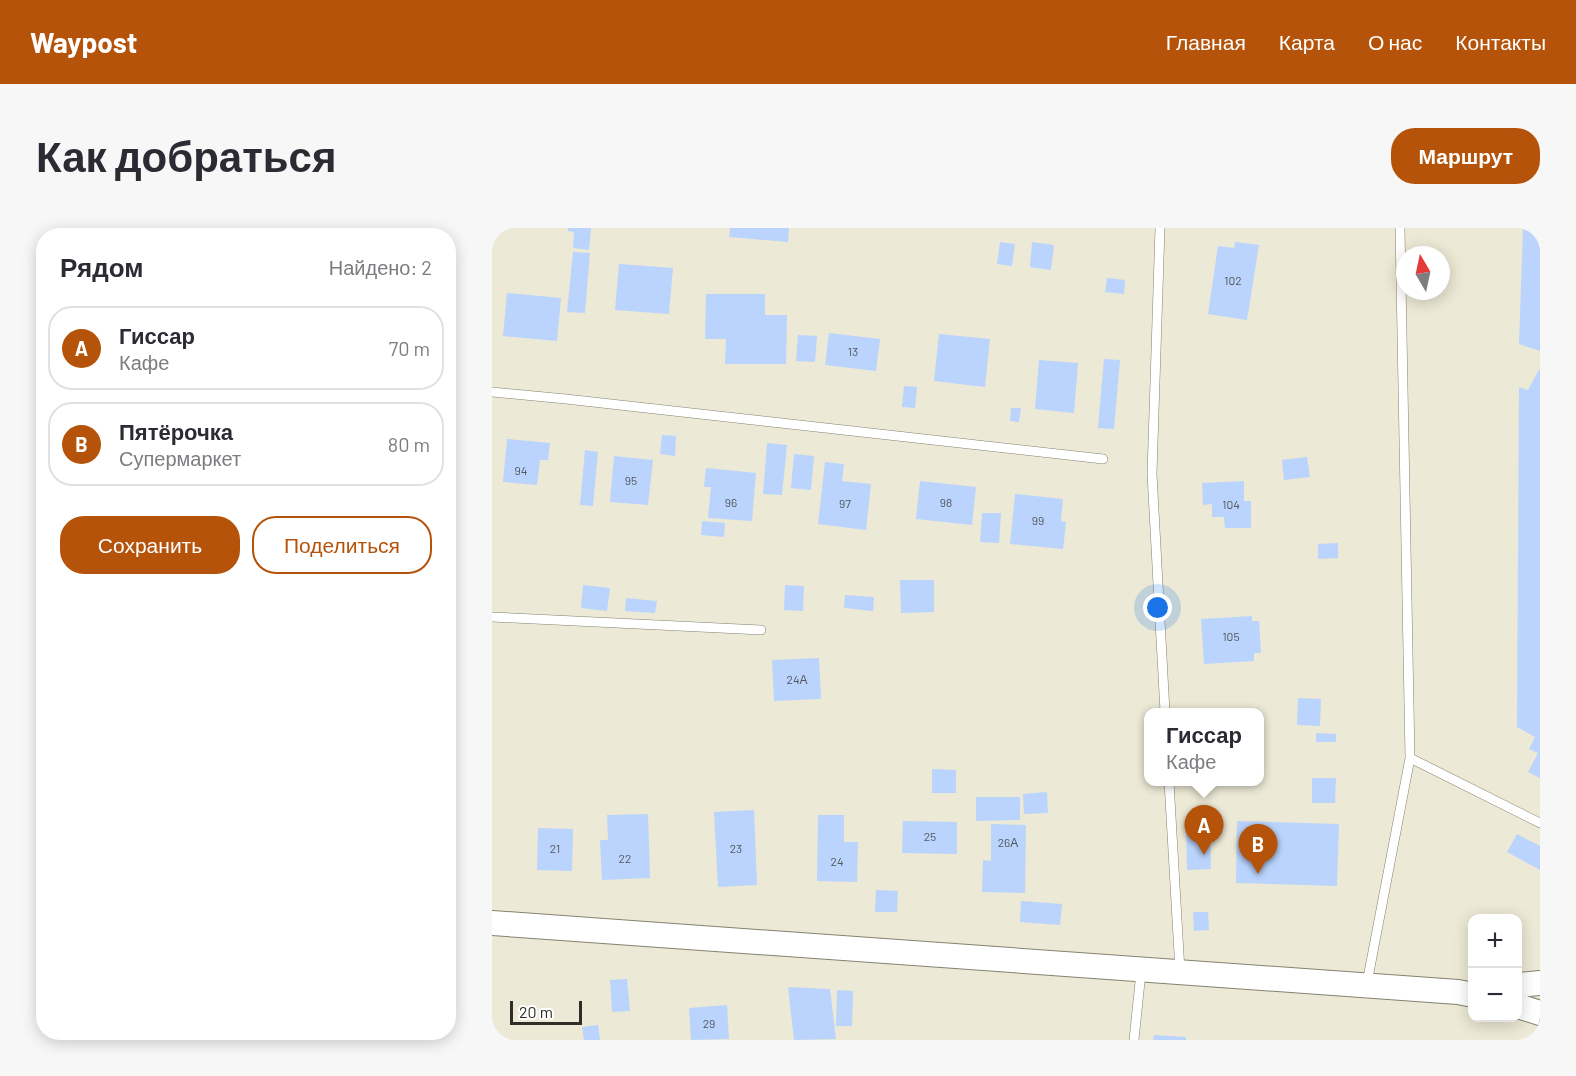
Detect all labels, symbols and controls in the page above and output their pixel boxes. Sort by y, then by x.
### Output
text: Waypost [30,25,137,59]
text: Главная [1166,29,1246,54]
text: Карта [1279,29,1335,54]
text: О нас [1368,29,1422,54]
text: Контакты [1455,29,1546,54]
button: Маршрут [1391,128,1540,184]
text: Как добраться [36,130,336,180]
north arrow [1396,246,1450,300]
text: Рядом [60,251,143,282]
text: Найдено: 2 [329,255,432,279]
house number: 102 [1224,273,1242,287]
text: Гиссар [119,322,195,348]
text: A [75,336,88,360]
text: 70 m [389,336,430,360]
house number: 13 [848,344,858,358]
text: Кафе [119,350,169,374]
text: Пятёрочка [119,418,233,444]
text: B [75,432,88,456]
text: 80 m [388,432,430,456]
text: Супермаркет [119,446,241,470]
house number: 94 [515,463,527,477]
house number: 95 [625,473,637,487]
house number: 96 [725,495,737,509]
house number: 98 [940,495,952,509]
house number: 97 [839,496,851,510]
house number: 104 [1222,497,1240,511]
house number: 99 [1032,513,1044,527]
button: Сохранить [60,516,240,574]
button: Поделиться [252,516,432,574]
your location [1143,593,1172,622]
house number: 105 [1222,629,1240,643]
house number: 24А [786,672,808,686]
popup [1144,708,1264,786]
text: Гиссар [1166,721,1242,747]
text: Кафе [1166,749,1216,773]
pin: A [1184,806,1224,855]
pin: B [1238,824,1278,874]
house number: 25 [924,829,936,843]
house number: 26А [998,835,1018,849]
house number: 21 [550,841,560,855]
house number: 23 [730,841,742,855]
house number: 22 [619,851,631,865]
house number: 24 [830,854,844,868]
map controls [1468,914,1522,1022]
button: + [1468,914,1522,968]
button: − [1468,968,1522,1022]
scale bar [510,998,582,1026]
text: 20 m [519,1002,553,1021]
house number: 29 [703,1016,715,1030]

